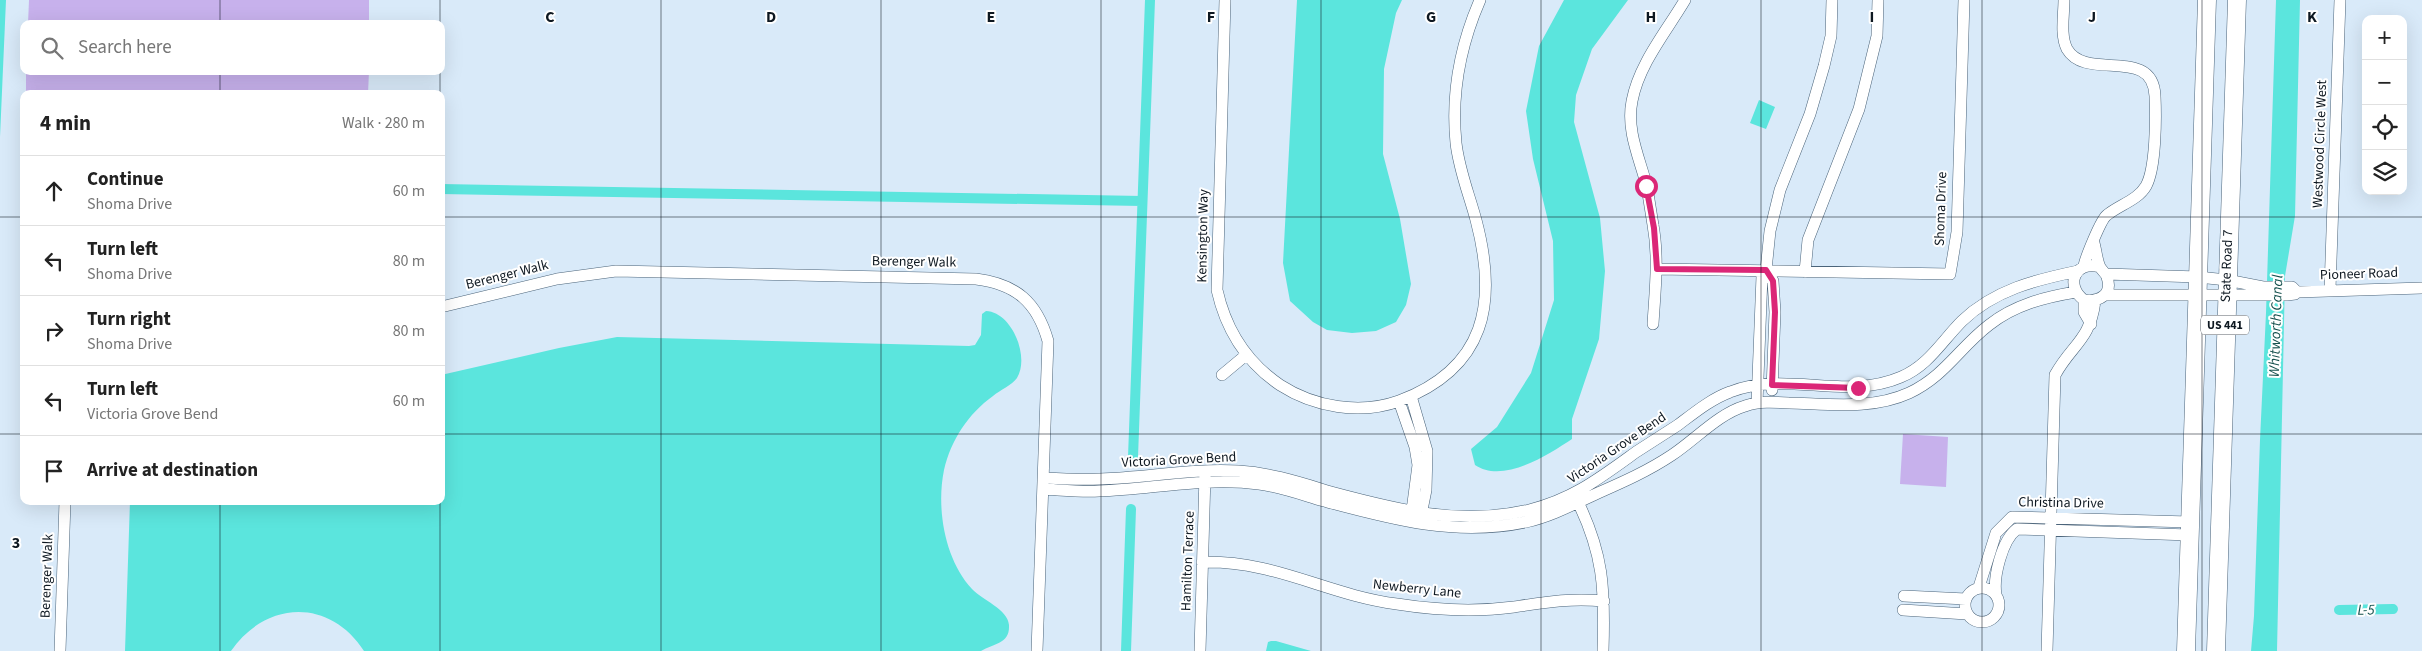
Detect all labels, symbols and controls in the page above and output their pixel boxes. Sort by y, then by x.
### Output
text: C [545,6,555,28]
text: D [766,6,776,28]
text: E [987,6,995,28]
text: F [1207,6,1215,28]
text: G [1426,6,1436,28]
text: H [1646,6,1656,28]
text: I [1870,6,1874,28]
text: J [2088,6,2096,28]
text: K [2307,6,2317,28]
map controls [2362,15,2407,195]
button: + [2362,15,2407,60]
search box [20,20,445,75]
icon: search [38,34,66,62]
text: Search here [78,34,172,61]
button: − [2362,60,2407,105]
street label: Westwood Circle West [2308,79,2332,208]
button: locate [2362,105,2407,150]
text: 4 min [40,108,91,138]
text: Walk · 280 m [342,112,425,134]
button: layers [2362,150,2407,195]
text: Continue [87,166,164,193]
street label: Shoma Drive [1930,171,1952,247]
route start [1635,175,1658,198]
icon: ahead [40,177,68,205]
text: 60 m [393,180,425,202]
street label: Kensington Way [1192,189,1214,283]
text: Shoma Drive [87,193,172,215]
street label: State Road 7 [2216,229,2238,303]
text: Turn left [87,236,158,263]
icon: left [40,247,68,275]
text: 80 m [393,250,425,272]
street label: Berenger Walk [872,251,956,273]
street label: Berenger Walk [464,255,550,295]
text: Shoma Drive [87,263,172,285]
street label: Pioneer Road [2320,263,2398,285]
water label: Whitworth Canal [2264,274,2288,378]
text: Turn right [87,306,171,333]
road number: US 441 [2201,316,2249,334]
icon: right [40,317,68,345]
text: 80 m [393,320,425,342]
text: Shoma Drive [87,333,172,355]
text: Turn left [87,376,158,403]
route end [1847,377,1870,400]
icon: left [40,387,68,415]
text: 60 m [393,390,425,412]
text: Victoria Grove Bend [87,403,218,425]
street label: Victoria Grove Bend [1564,408,1670,488]
street label: Victoria Grove Bend [1121,447,1237,473]
icon: arrive [40,457,68,485]
text: Arrive at destination [87,457,258,484]
street label: Christina Drive [2018,492,2104,514]
street label: Hamilton Terrace [1176,510,1200,612]
text: 3 [12,532,20,554]
street label: Berenger Walk [36,533,58,618]
street label: Newberry Lane [1372,574,1462,604]
water label: L-5 [2357,599,2376,621]

